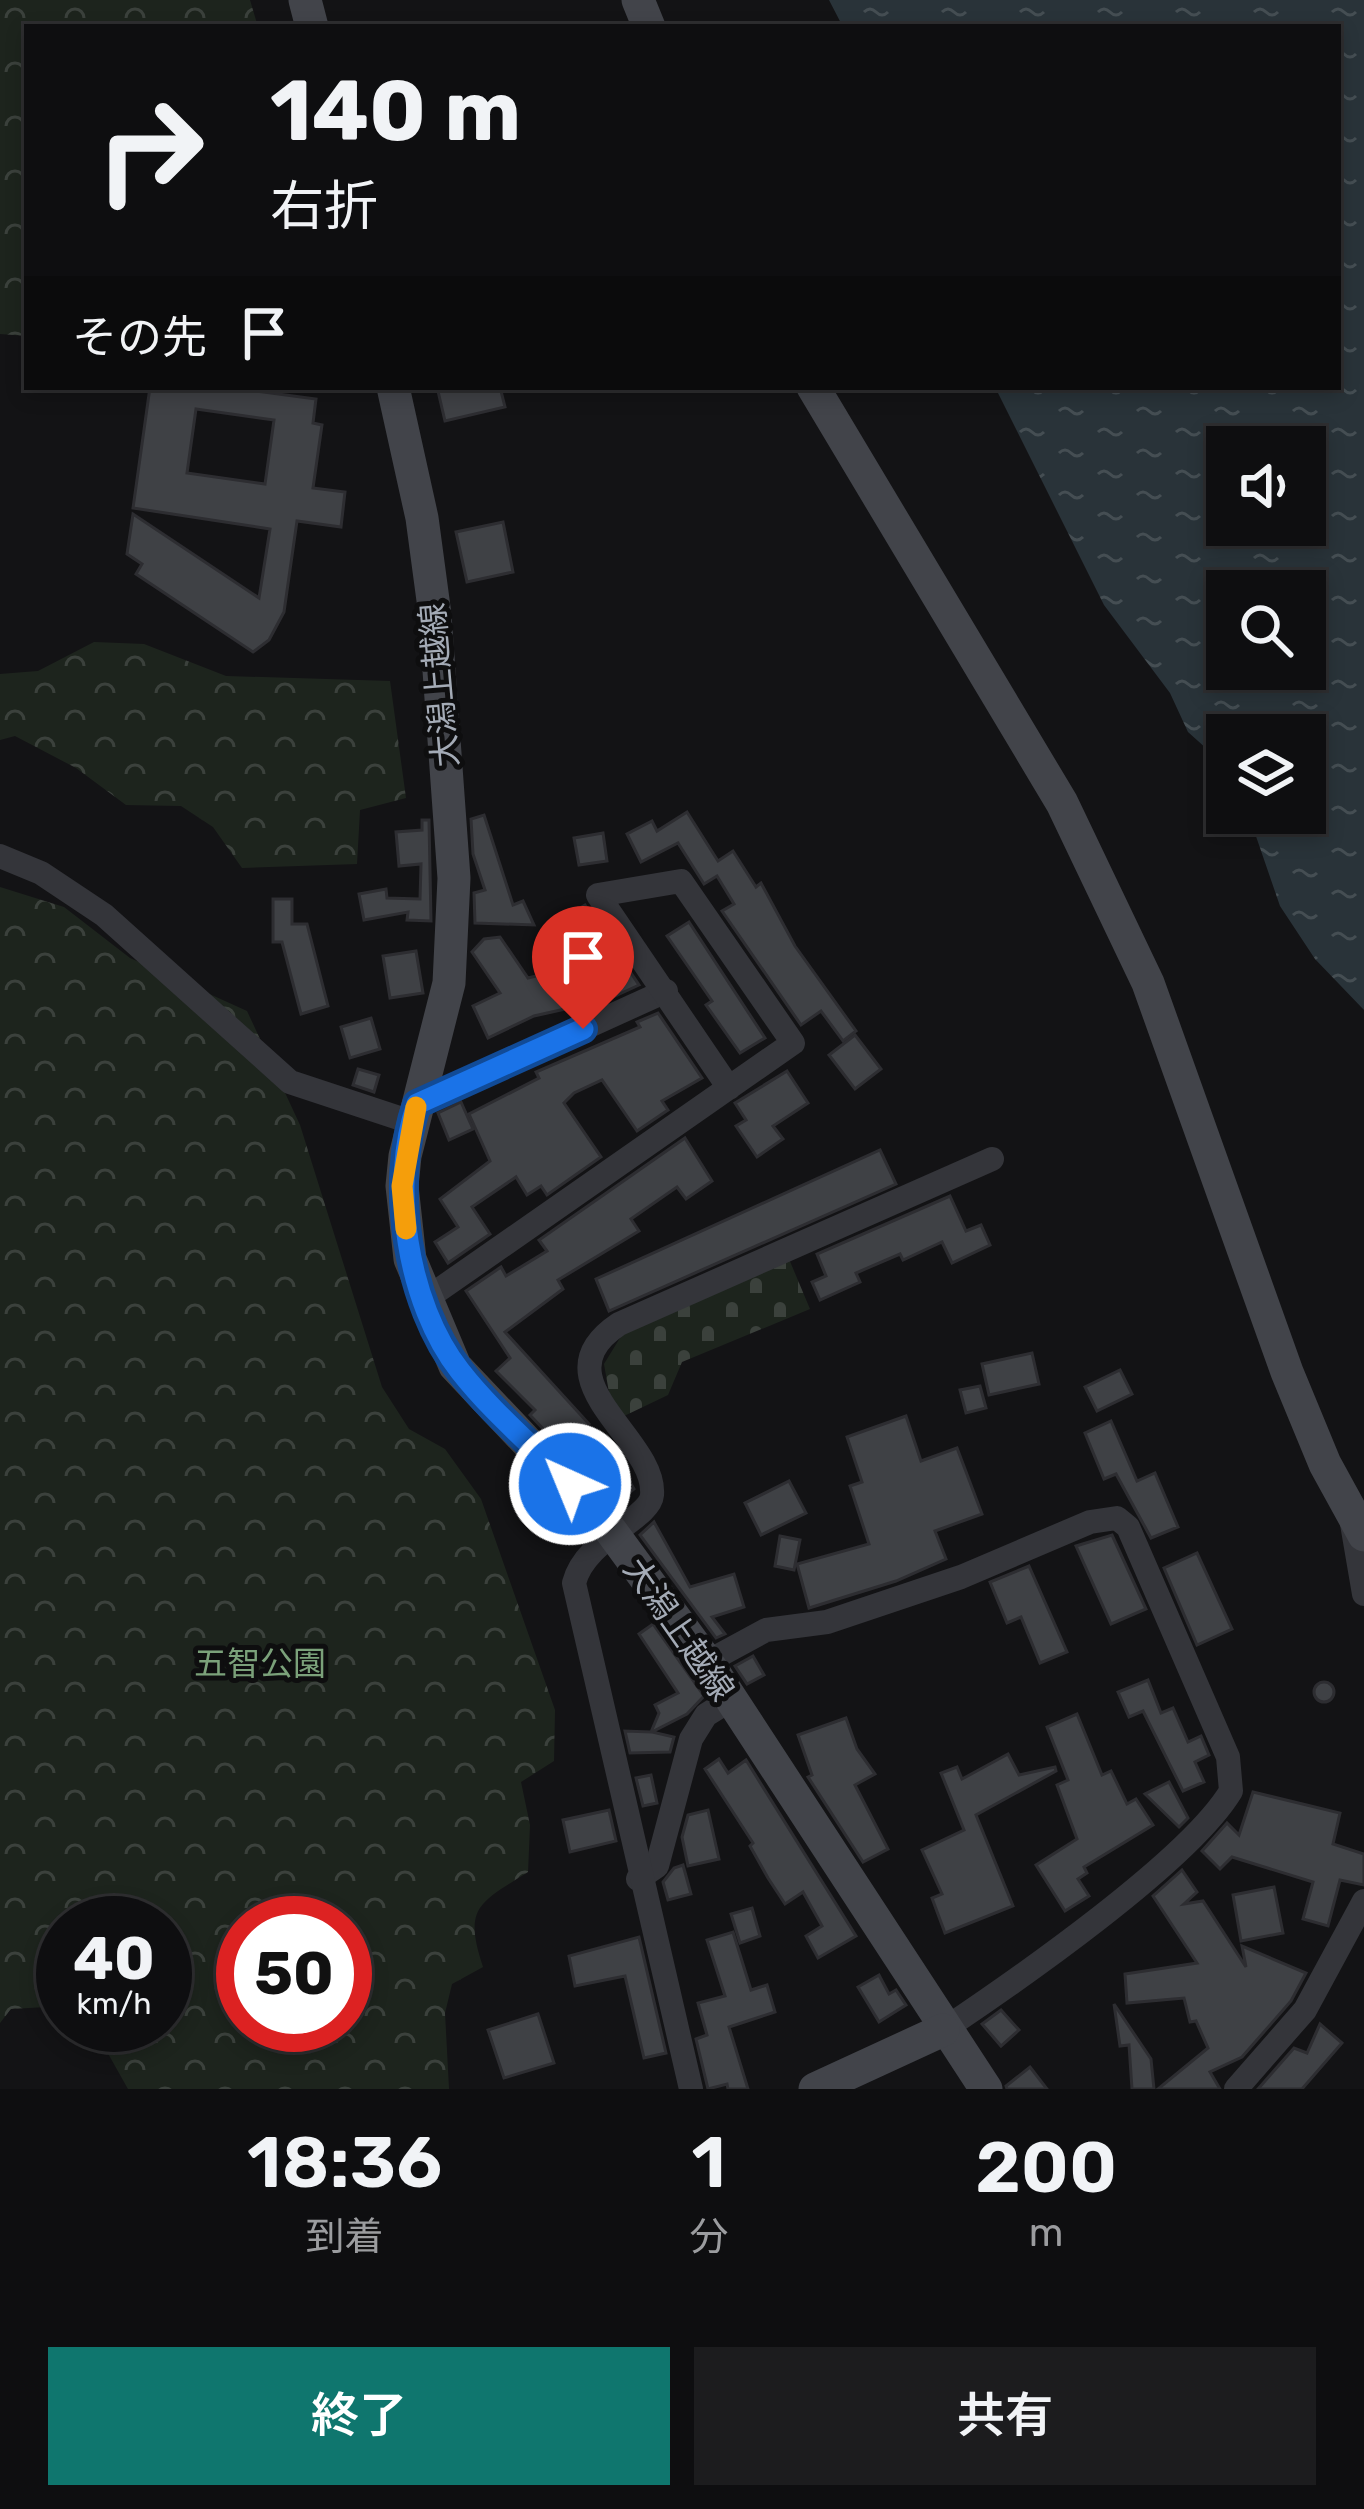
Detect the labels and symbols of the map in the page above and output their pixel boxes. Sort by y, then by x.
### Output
street label: 大潟上越線 [412,601,466,769]
pin [532,906,634,1029]
position arrow [507,1421,633,1547]
street label: 大潟上越線 [616,1550,742,1708]
park label: 五智公園 [194,1644,326,1683]
speed limit sign: 50 [216,1896,372,2052]

